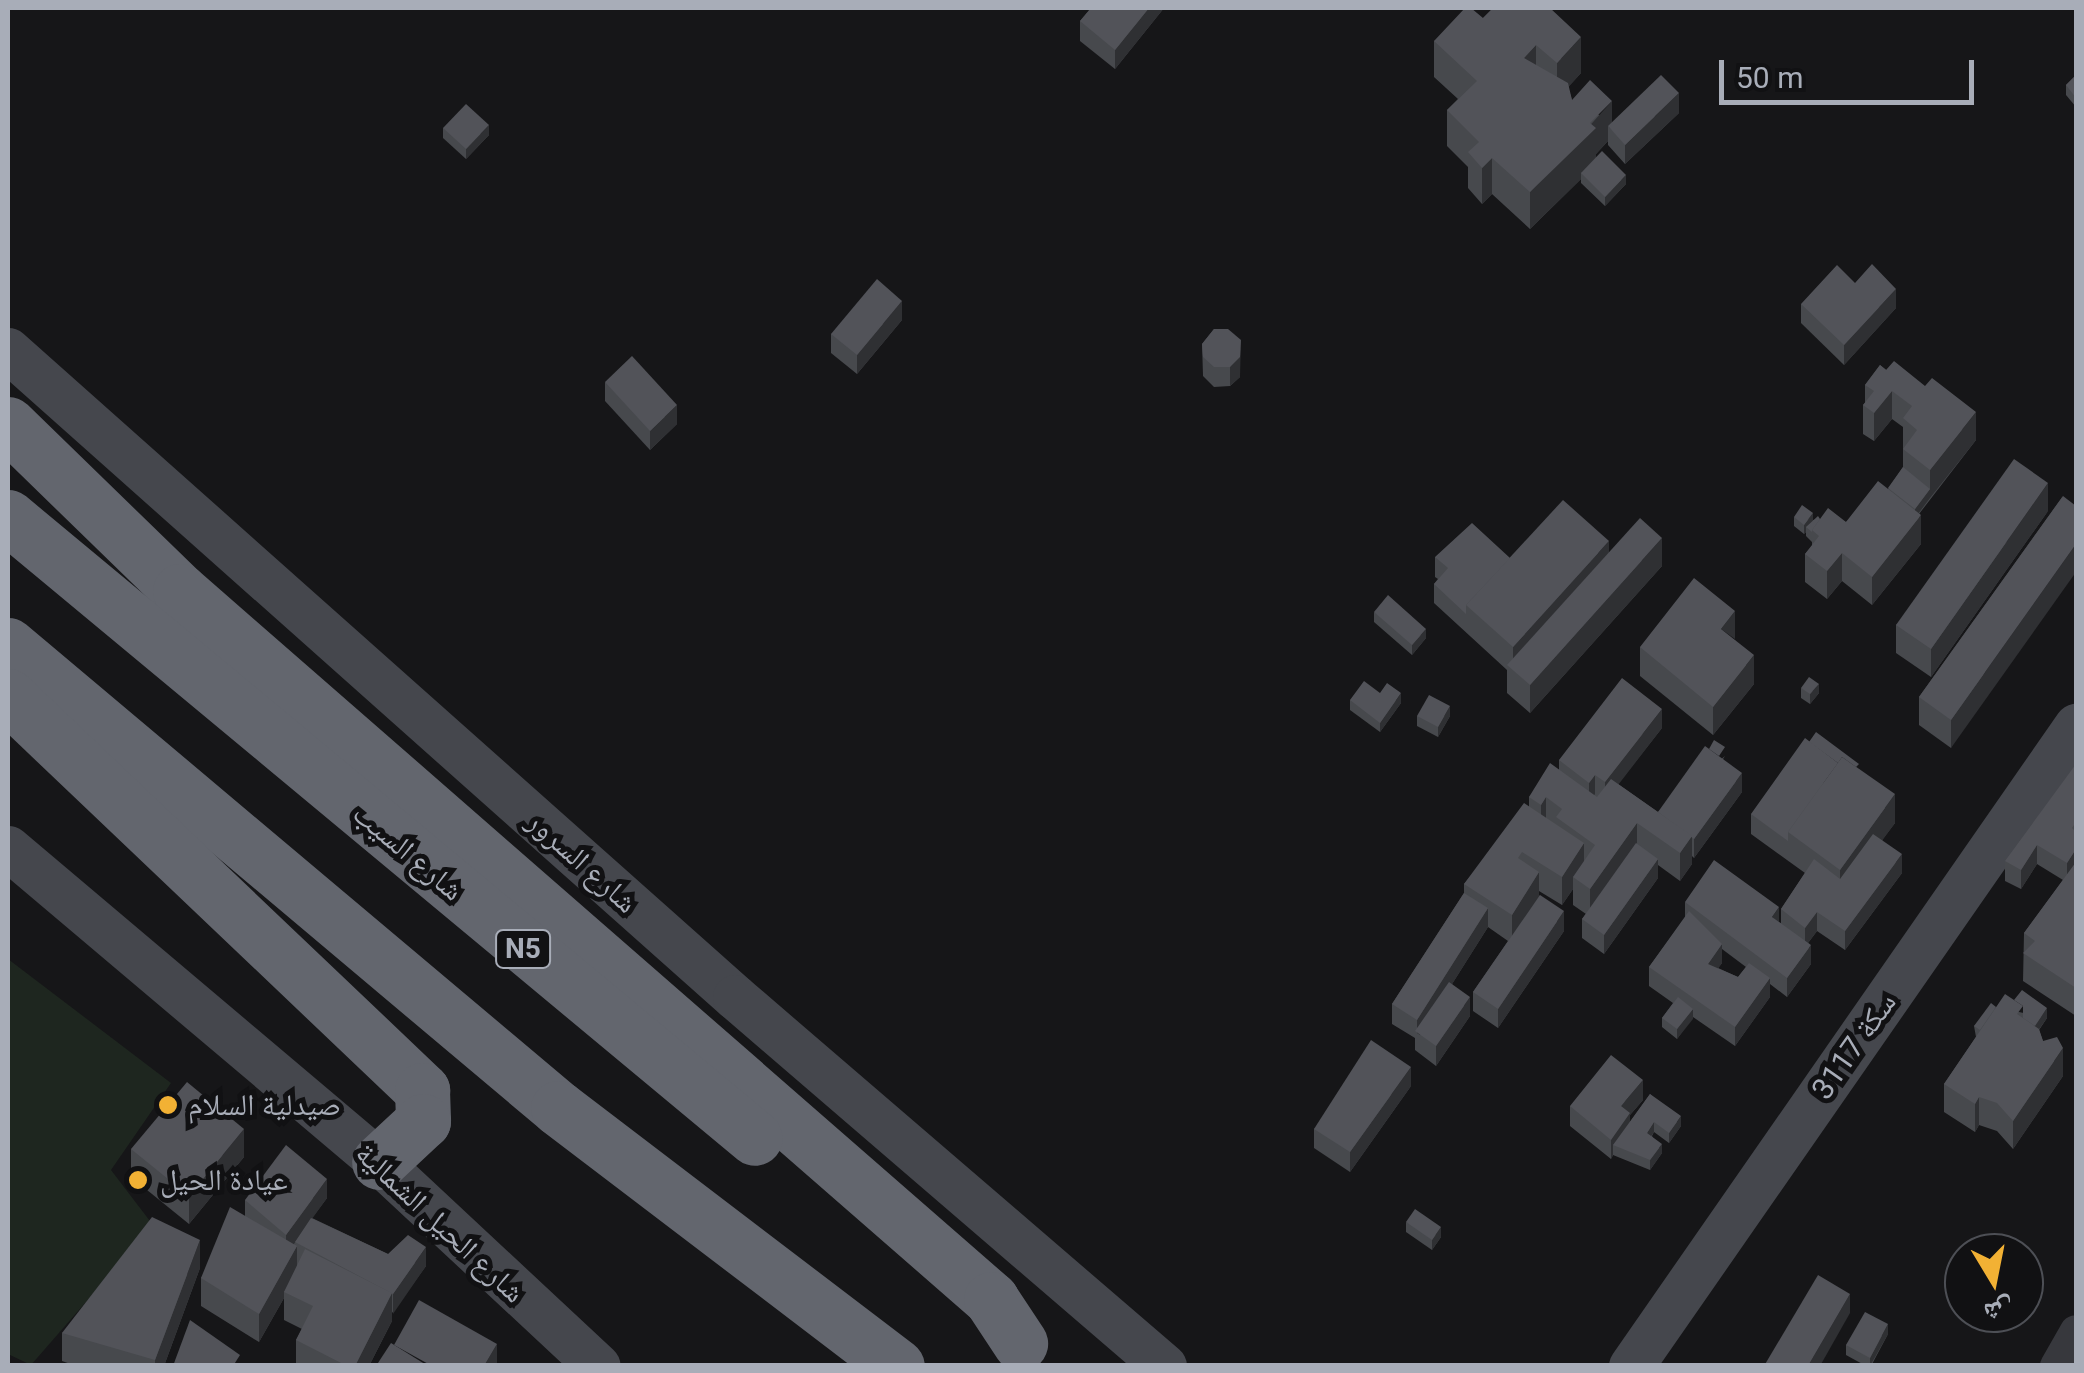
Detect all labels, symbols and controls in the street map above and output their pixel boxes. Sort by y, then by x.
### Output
scale bar [1724,40,1979,102]
text: 50 m [1736,60,1803,95]
street label: شارع السيب [345,795,471,909]
street label: شارع السرور [520,803,644,921]
road number: N5 [493,926,553,972]
street label: سكة 3117 [1804,986,1904,1106]
place label: صيدلية السلام [188,1087,341,1123]
marker: صيدلية السلام [157,1094,179,1116]
street label: شارع الحيل الشمالية [348,1135,532,1311]
place label: عيادة الحيل [160,1162,288,1198]
marker: عيادة الحيل [125,1167,151,1193]
north arrow [1944,1233,2044,1333]
text: ش [1981,1292,2016,1330]

